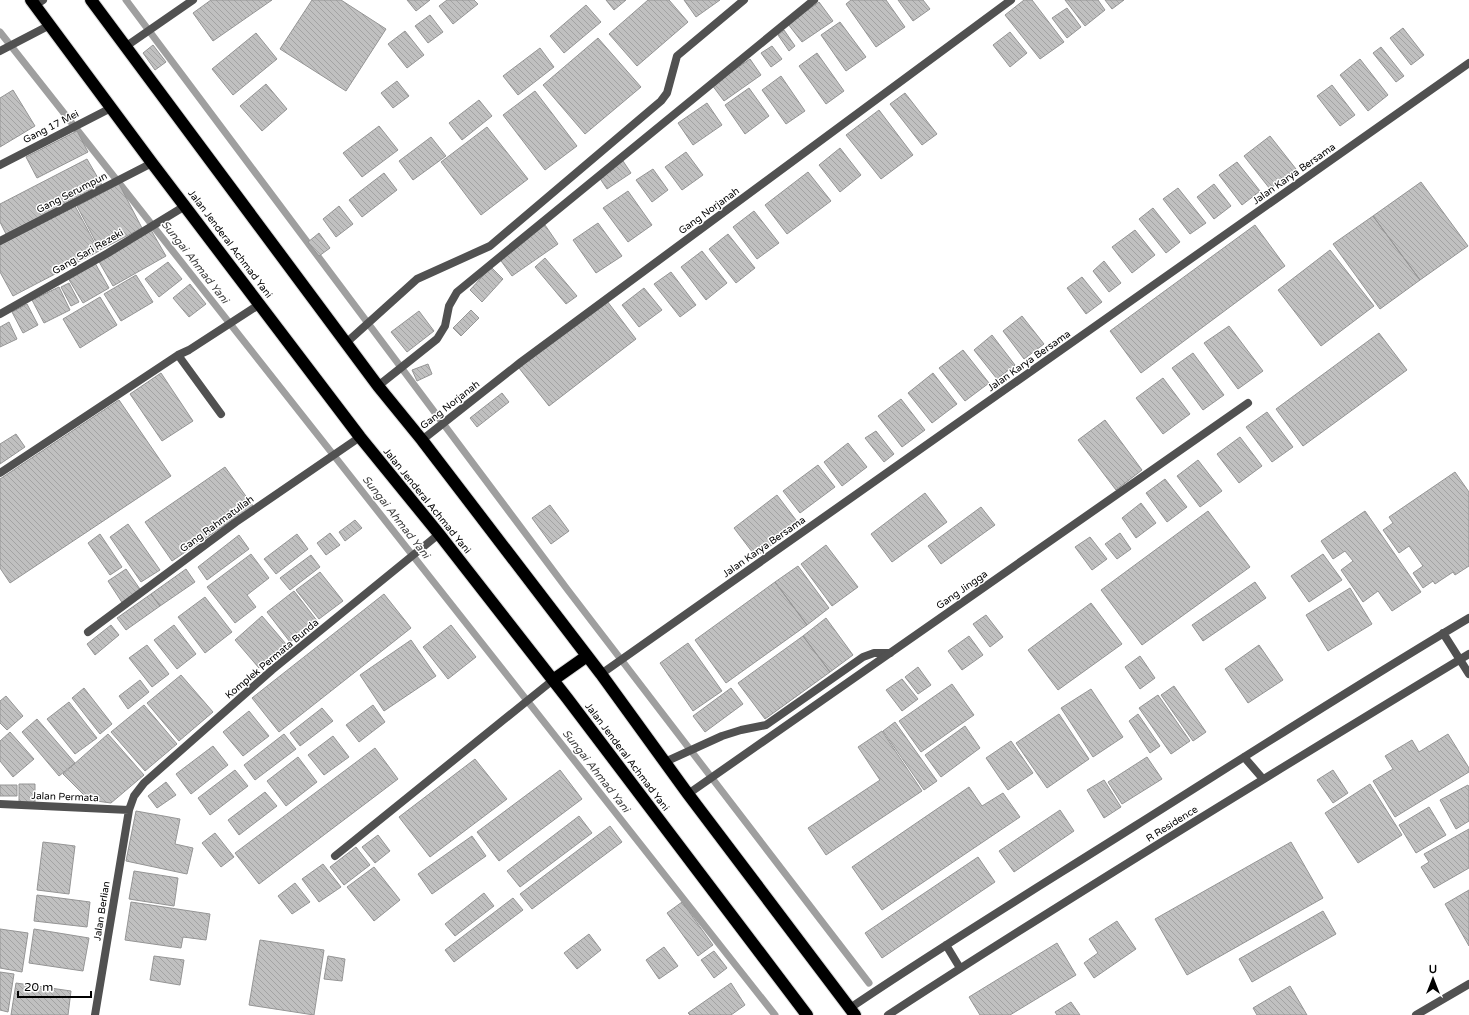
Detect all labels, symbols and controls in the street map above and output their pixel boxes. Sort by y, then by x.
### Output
street label: Gang 17 Mei [21,108,81,146]
street label: Jalan Karya Bersama [1250,141,1338,207]
street label: Gang Serumpun [35,170,109,216]
street label: Gang Norjanah [676,185,742,237]
street label: Jalan Jenderal Achmad Yani [185,188,275,300]
water label: Sungai Ahmad Yani [159,218,232,307]
street label: Gang Sari Rezeki [50,227,126,277]
street label: Jalan Karya Bersama [985,328,1073,394]
street label: Gang Norjanah [418,378,482,432]
street label: Jalan Jenderal Achmad Yani [381,446,473,556]
water label: Sungai Ahmad Yani [360,473,433,562]
street label: Gang Rahmatullah [178,493,256,555]
street label: Jalan Karya Bersama [720,514,808,580]
street label: Gang Jingga [934,568,990,612]
street label: Komplek Permata Bunda [223,616,321,702]
street label: Jalan Jenderal Achmad Yani [582,701,672,813]
water label: Sungai Ahmad Yani [560,727,633,816]
street label: Jalan Permata [31,790,99,804]
street label: R Residence [1144,803,1200,845]
street label: Jalan Berlian [91,880,113,942]
north arrow [1413,959,1453,999]
text: U [1429,963,1437,976]
scale bar [18,973,91,999]
text: 20 m [24,980,53,994]

